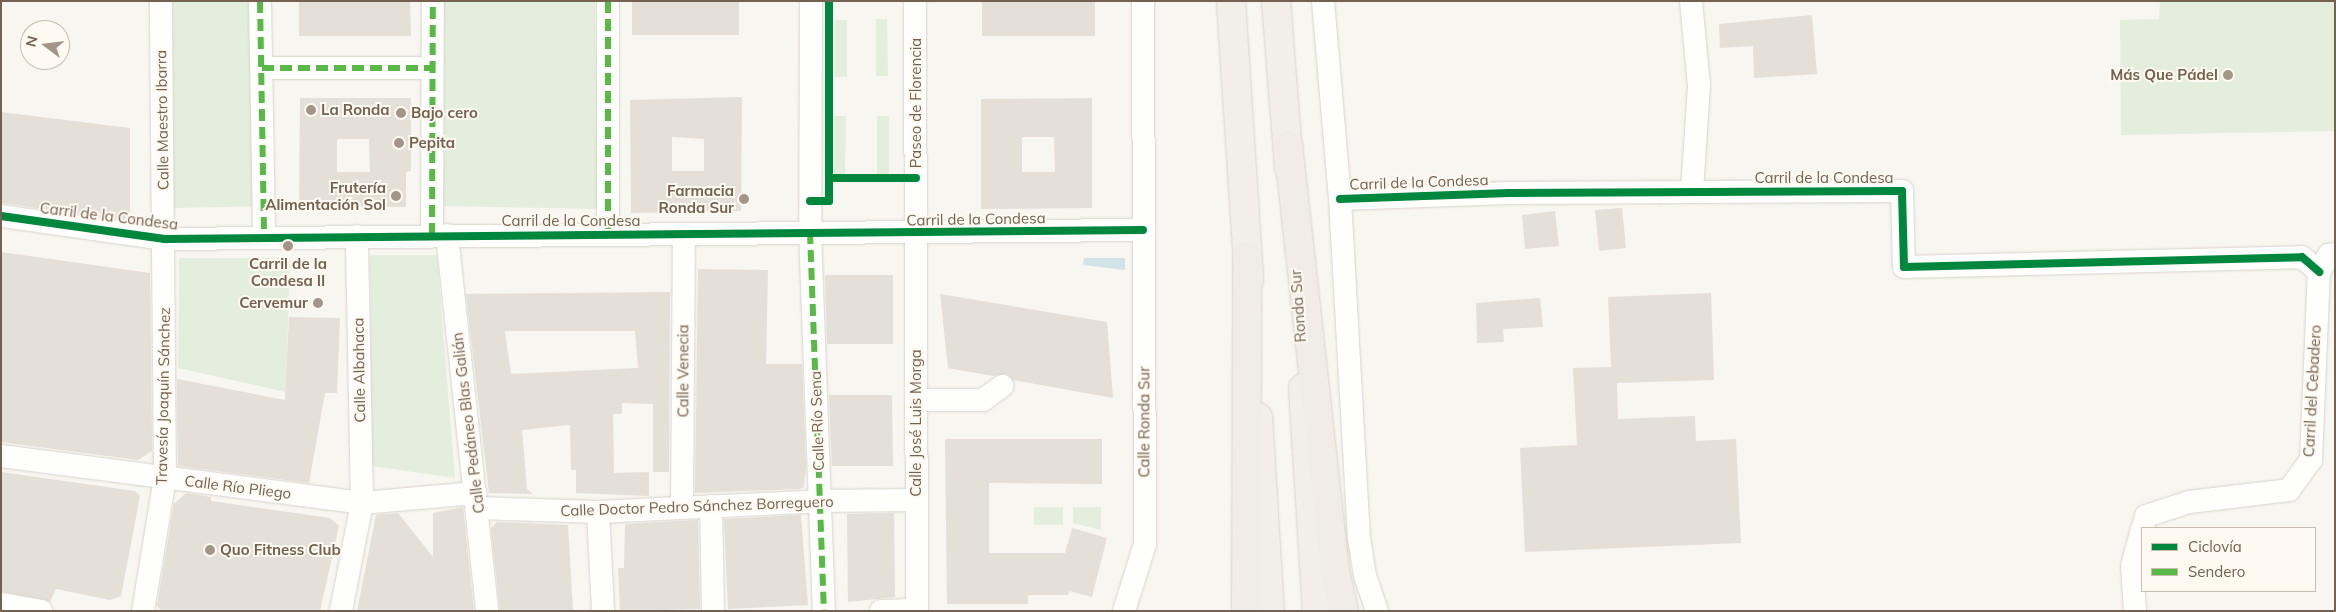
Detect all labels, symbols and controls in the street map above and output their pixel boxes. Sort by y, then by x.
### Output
north arrow [20,20,70,70]
text: N [21,34,42,49]
street label: Paseo de Florencia [907,38,925,168]
street label: Calle Maestro Ibarra [152,50,172,190]
place label: Más Que Pádel [2110,66,2218,84]
marker: Más Que Pádel [2222,69,2234,81]
place label: La Ronda [321,101,390,119]
marker: La Ronda [305,104,317,116]
place label: Bajo cero [411,104,478,122]
marker: Bajo cero [395,107,407,119]
place label: Pepita [409,134,455,152]
marker: Pepita [393,137,405,149]
street label: Carril de la Condesa [1754,169,1894,187]
street label: Carril de la Condesa [1349,171,1489,193]
place label: Frutería Alimentación Sol [265,178,386,213]
place label: Farmacia Ronda Sur [659,181,734,216]
marker: Frutería Alimentación Sol [390,190,402,202]
marker: Farmacia Ronda Sur [738,193,750,205]
street label: Carril de la Condesa [39,199,179,233]
street label: Carril de la Condesa [906,209,1046,229]
street label: Carril de la Condesa [501,212,641,230]
marker: Carril de la Condesa II [282,240,294,252]
place label: Carril de la Condesa II [249,254,327,289]
street label: Ronda Sur [1286,269,1310,343]
place label: Cervemur [239,294,308,312]
marker: Cervemur [312,297,324,309]
street label: Travesía Joaquín Sánchez [152,307,174,485]
street label: Calle Albahaca [349,317,369,423]
street label: Carril del Cebadero [2300,324,2324,458]
street label: Calle Venecia [674,325,692,417]
street label: Calle Pedáneo Blas Galián [448,331,488,515]
street label: Calle José Luis Morga [907,349,925,497]
street label: Calle Ronda Sur [1135,366,1153,478]
street label: Calle Río Sena [806,371,828,471]
street label: Calle Río Pliego [184,472,292,502]
street label: Calle Doctor Pedro Sánchez Borreguero [560,492,834,520]
legend [2141,527,2316,592]
text: Ciclovía [2188,537,2242,556]
place label: Quo Fitness Club [220,541,341,559]
marker: Quo Fitness Club [204,544,216,556]
text: Sendero [2188,562,2245,581]

